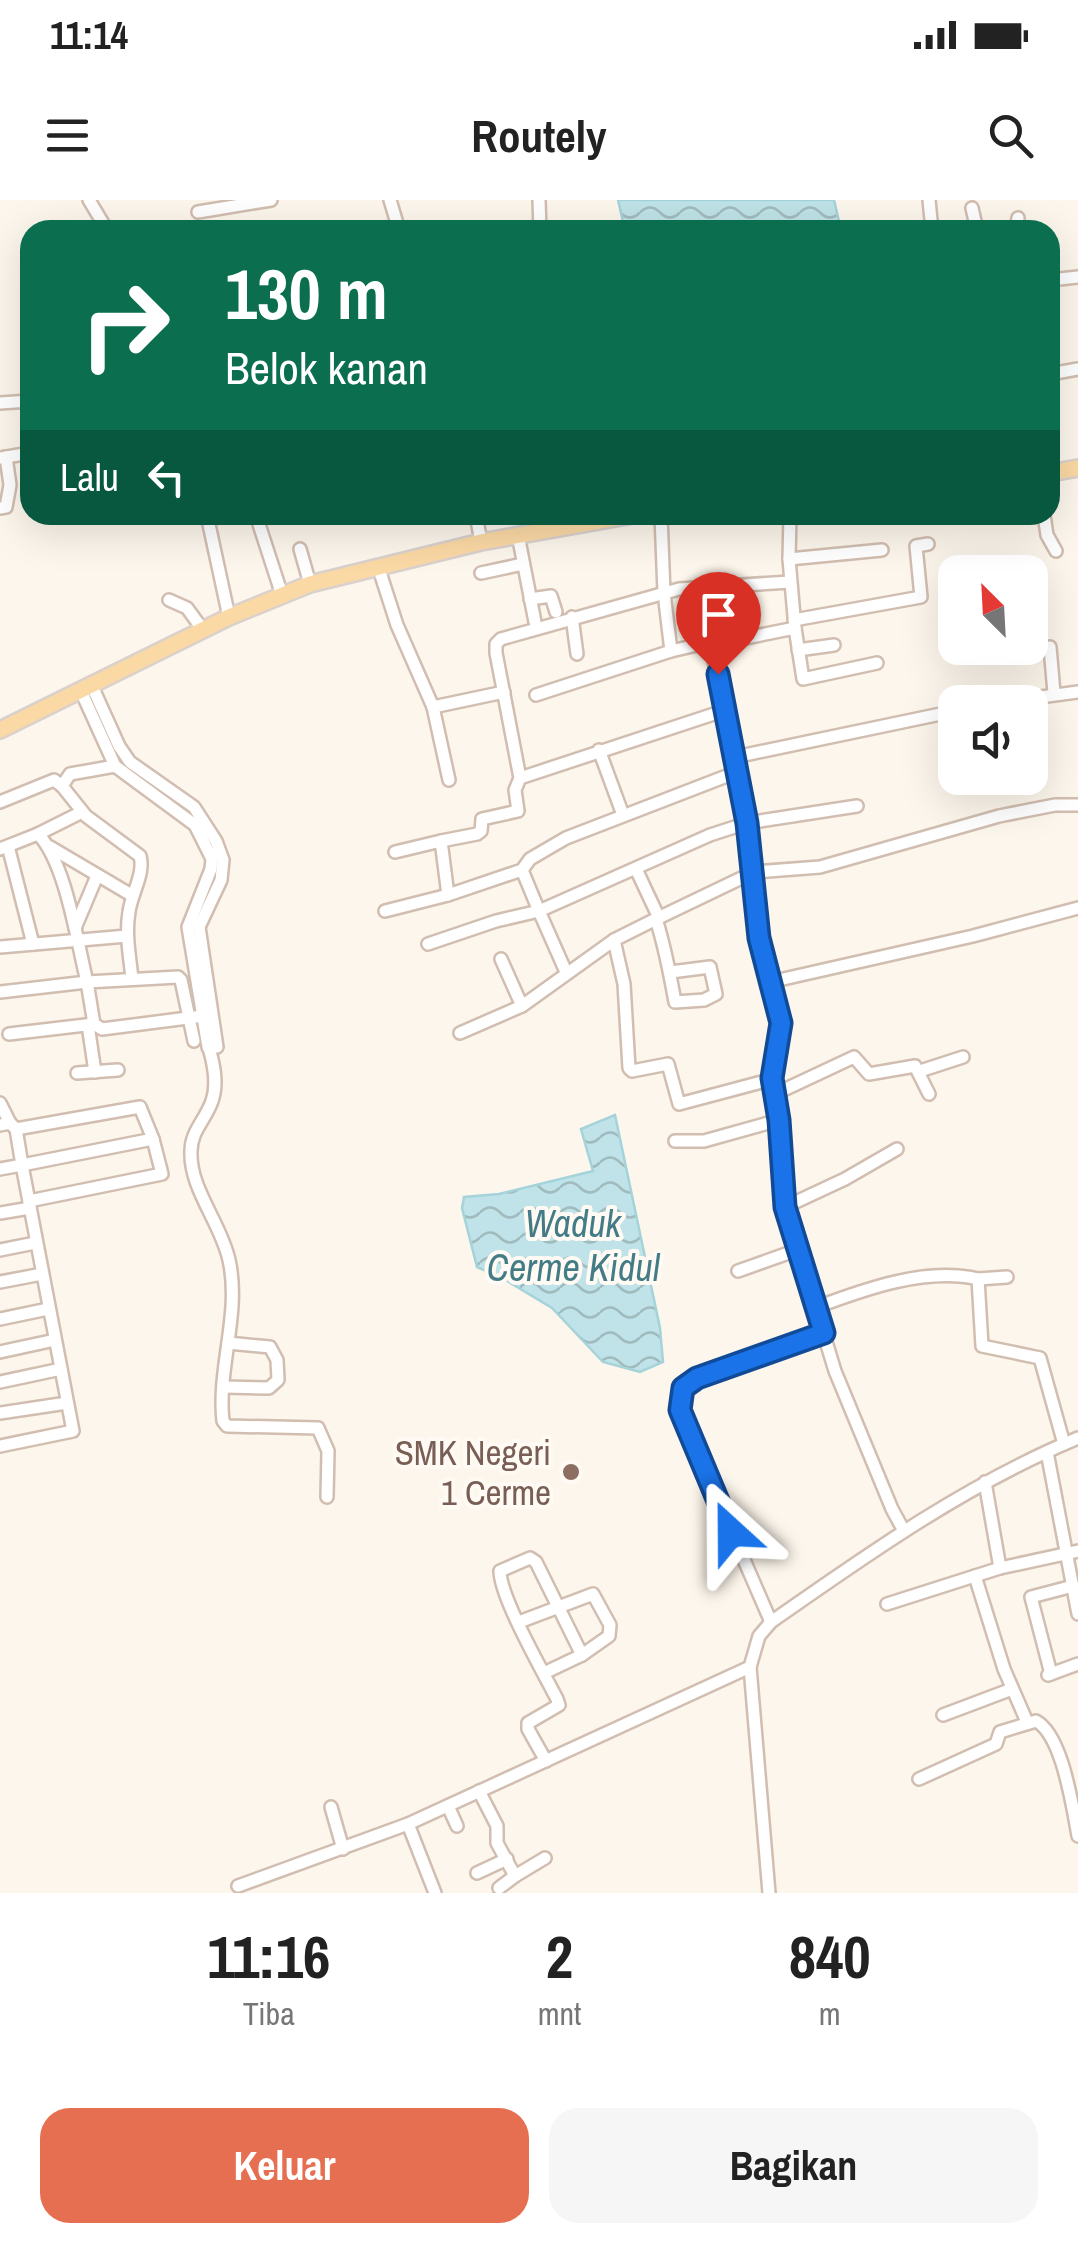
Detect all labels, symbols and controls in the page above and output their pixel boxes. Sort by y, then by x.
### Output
text: 11:14 [50,10,128,61]
text: Routely [471,105,607,166]
icon: menu [40,108,95,163]
icon: search [983,108,1038,163]
text: 130 m [225,247,388,341]
icon: right [60,260,190,390]
text: Belok kanan [225,337,428,398]
icon: left [139,450,194,505]
text: Lalu [60,452,119,503]
north arrow [938,555,1048,665]
map controls [938,555,1048,795]
pin [676,572,761,675]
icon: arrive [691,587,746,642]
button: sound [938,685,1048,795]
water label: Waduk Cerme Kidul [486,1198,661,1293]
place label: SMK Negeri 1 Cerme [395,1429,551,1516]
marker: SMK Negeri 1 Cerme [560,1461,582,1483]
position arrow [679,1480,783,1584]
text: 11:16 [207,1916,330,1997]
text: 2 [546,1916,573,1997]
text: 840 [789,1916,871,1997]
text: Tiba [243,1992,295,2035]
text: mnt [538,1992,581,2035]
text: m [819,1992,841,2035]
button: Keluar [40,2108,529,2223]
button: Bagikan [549,2108,1038,2223]

